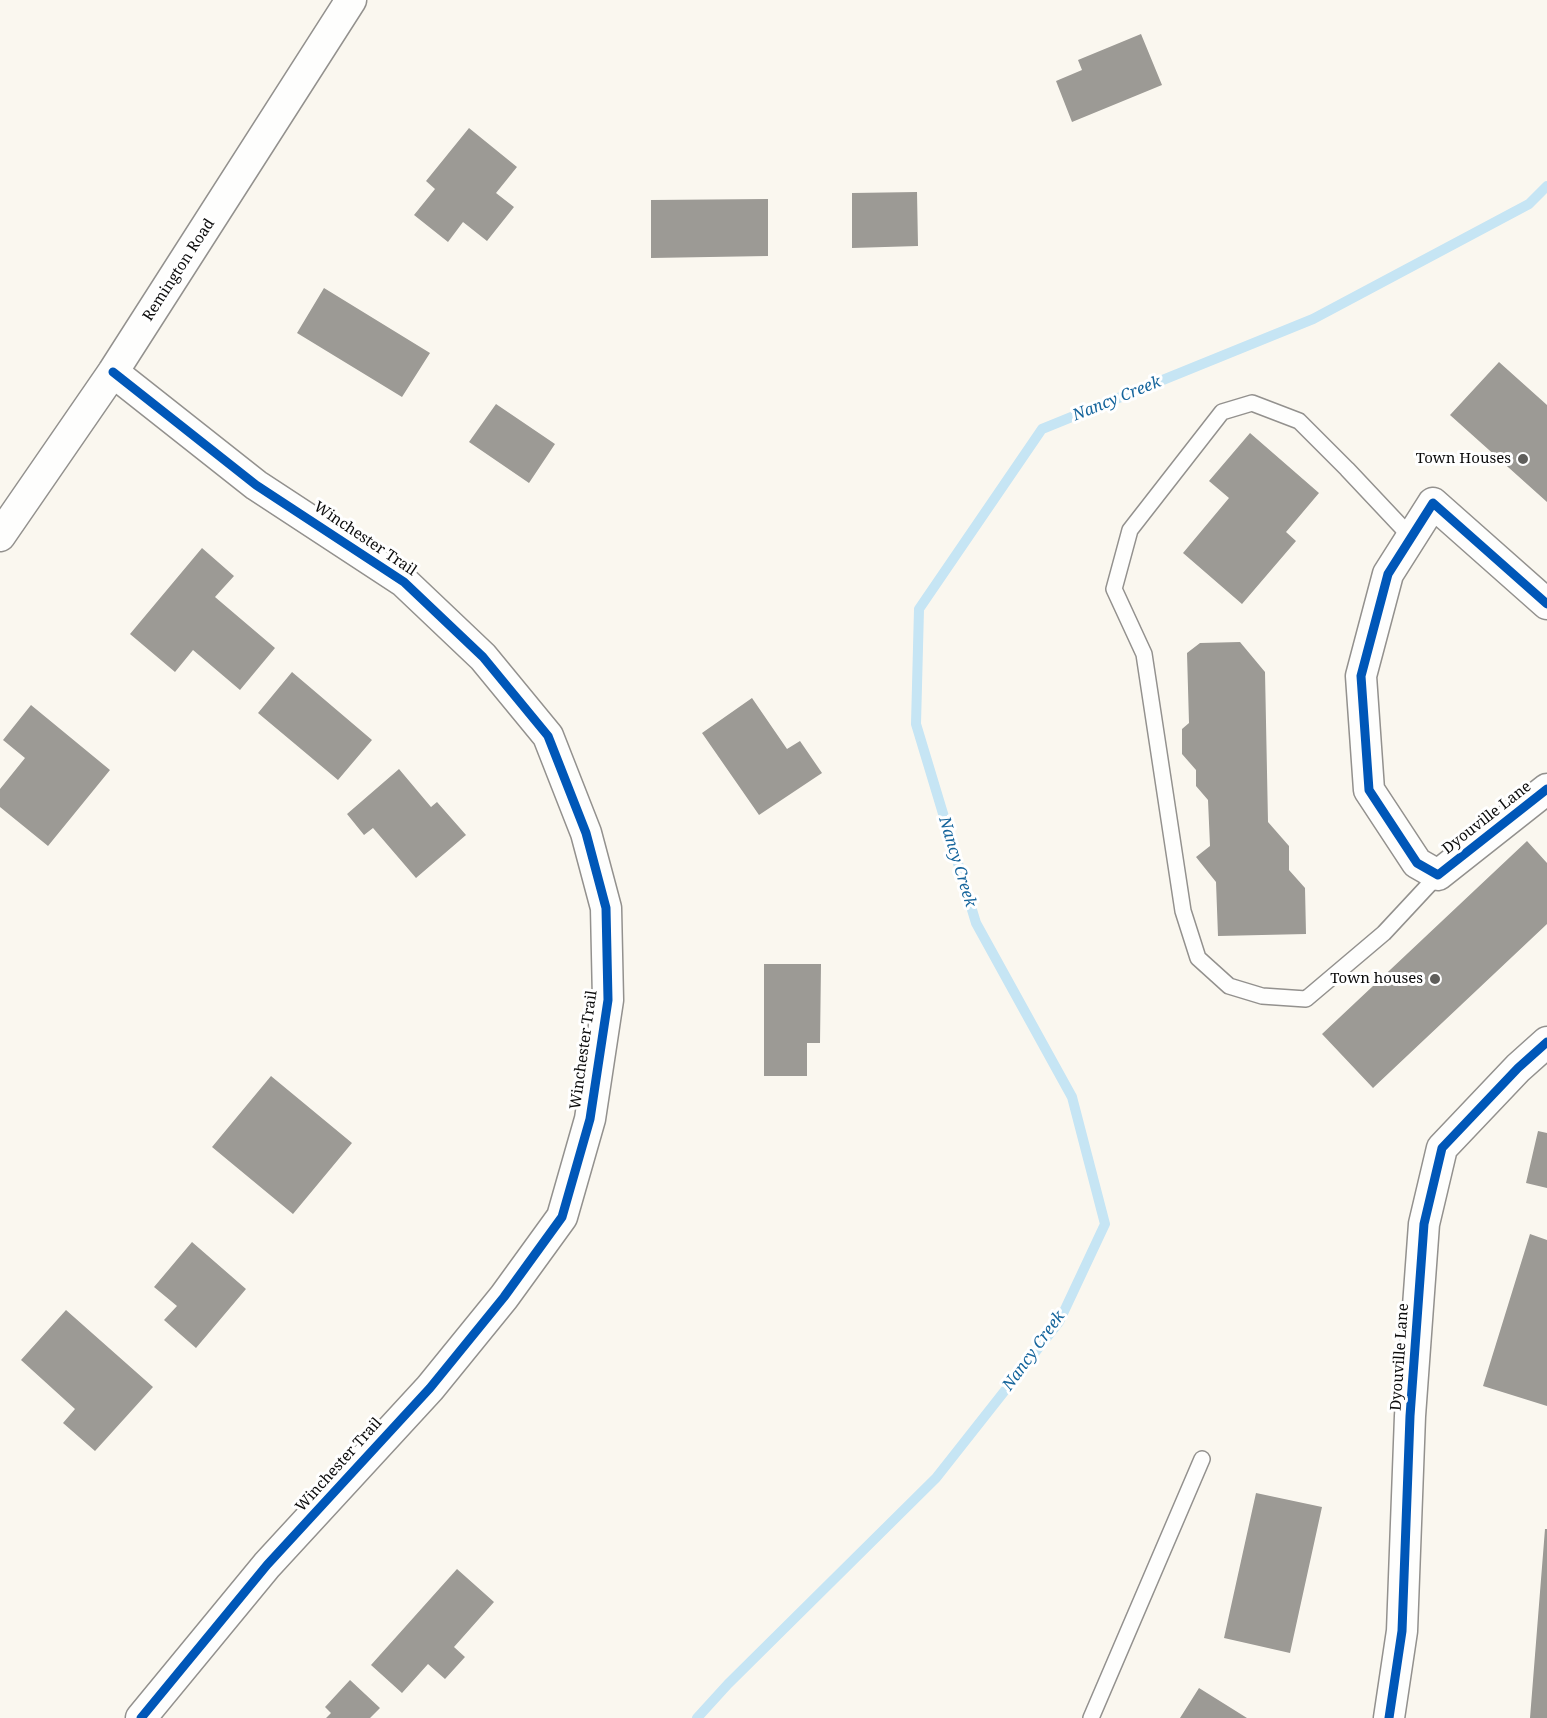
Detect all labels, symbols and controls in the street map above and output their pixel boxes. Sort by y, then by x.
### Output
street label: Remington Road [139,216,219,324]
water label: Nancy Creek [1070,373,1164,425]
place label: Town Houses [1416,450,1511,468]
marker: Town Houses [1516,452,1530,466]
street label: Winchester Trail [310,498,420,580]
street label: Dyouville Lane [1439,778,1535,858]
water label: Nancy Creek [934,814,980,910]
place label: Town houses [1330,970,1423,988]
marker: Town houses [1428,972,1442,986]
street label: Winchester Trail [567,989,601,1111]
street label: Dyouville Lane [1387,1303,1413,1411]
water label: Nancy Creek [999,1308,1069,1394]
street label: Winchester Trail [292,1414,386,1516]

